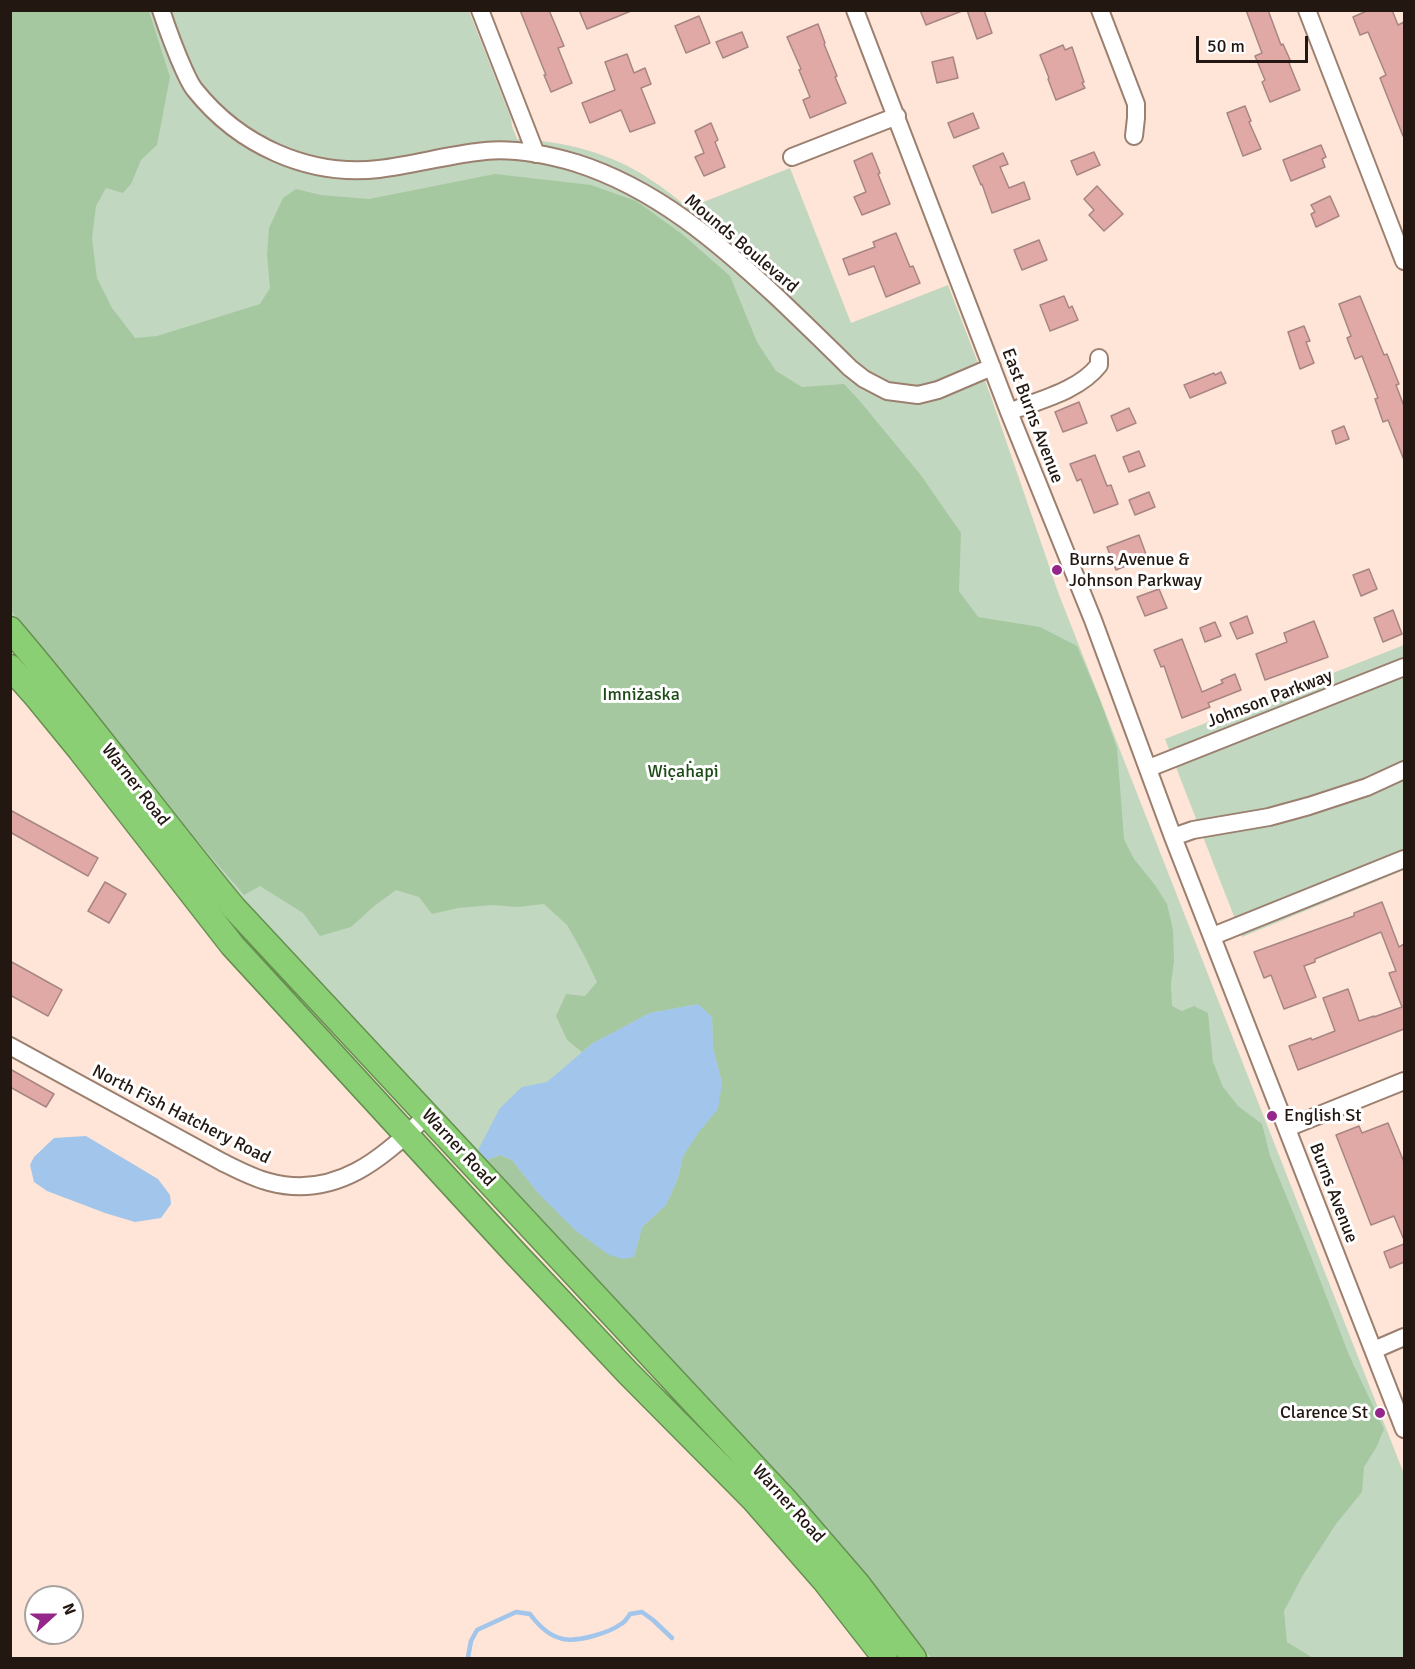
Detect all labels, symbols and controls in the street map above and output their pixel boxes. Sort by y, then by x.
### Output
scale bar [1199,24,1312,62]
text: 50 m [1207,35,1245,57]
street label: Mounds Boulevard [680,190,802,298]
street label: East Burns Avenue [996,346,1068,486]
place label: Burns Avenue & Johnson Parkway [1069,549,1202,592]
marker: Burns Avenue & Johnson Parkway [1050,563,1064,577]
street label: Johnson Parkway [1204,665,1336,733]
park label: Imniżaska [602,684,680,706]
street label: Warner Road [96,740,174,830]
park label: Wic̣aḣapi [647,761,719,783]
street label: North Fish Hatchery Road [88,1061,274,1169]
street label: Warner Road [417,1105,499,1191]
place label: English St [1284,1105,1362,1127]
marker: English St [1265,1109,1279,1123]
street label: Burns Avenue [1304,1140,1362,1246]
place label: Clarence St [1280,1402,1368,1424]
marker: Clarence St [1373,1406,1387,1420]
street label: Warner Road [747,1460,829,1548]
north arrow [24,1585,84,1645]
text: N [58,1600,80,1618]

